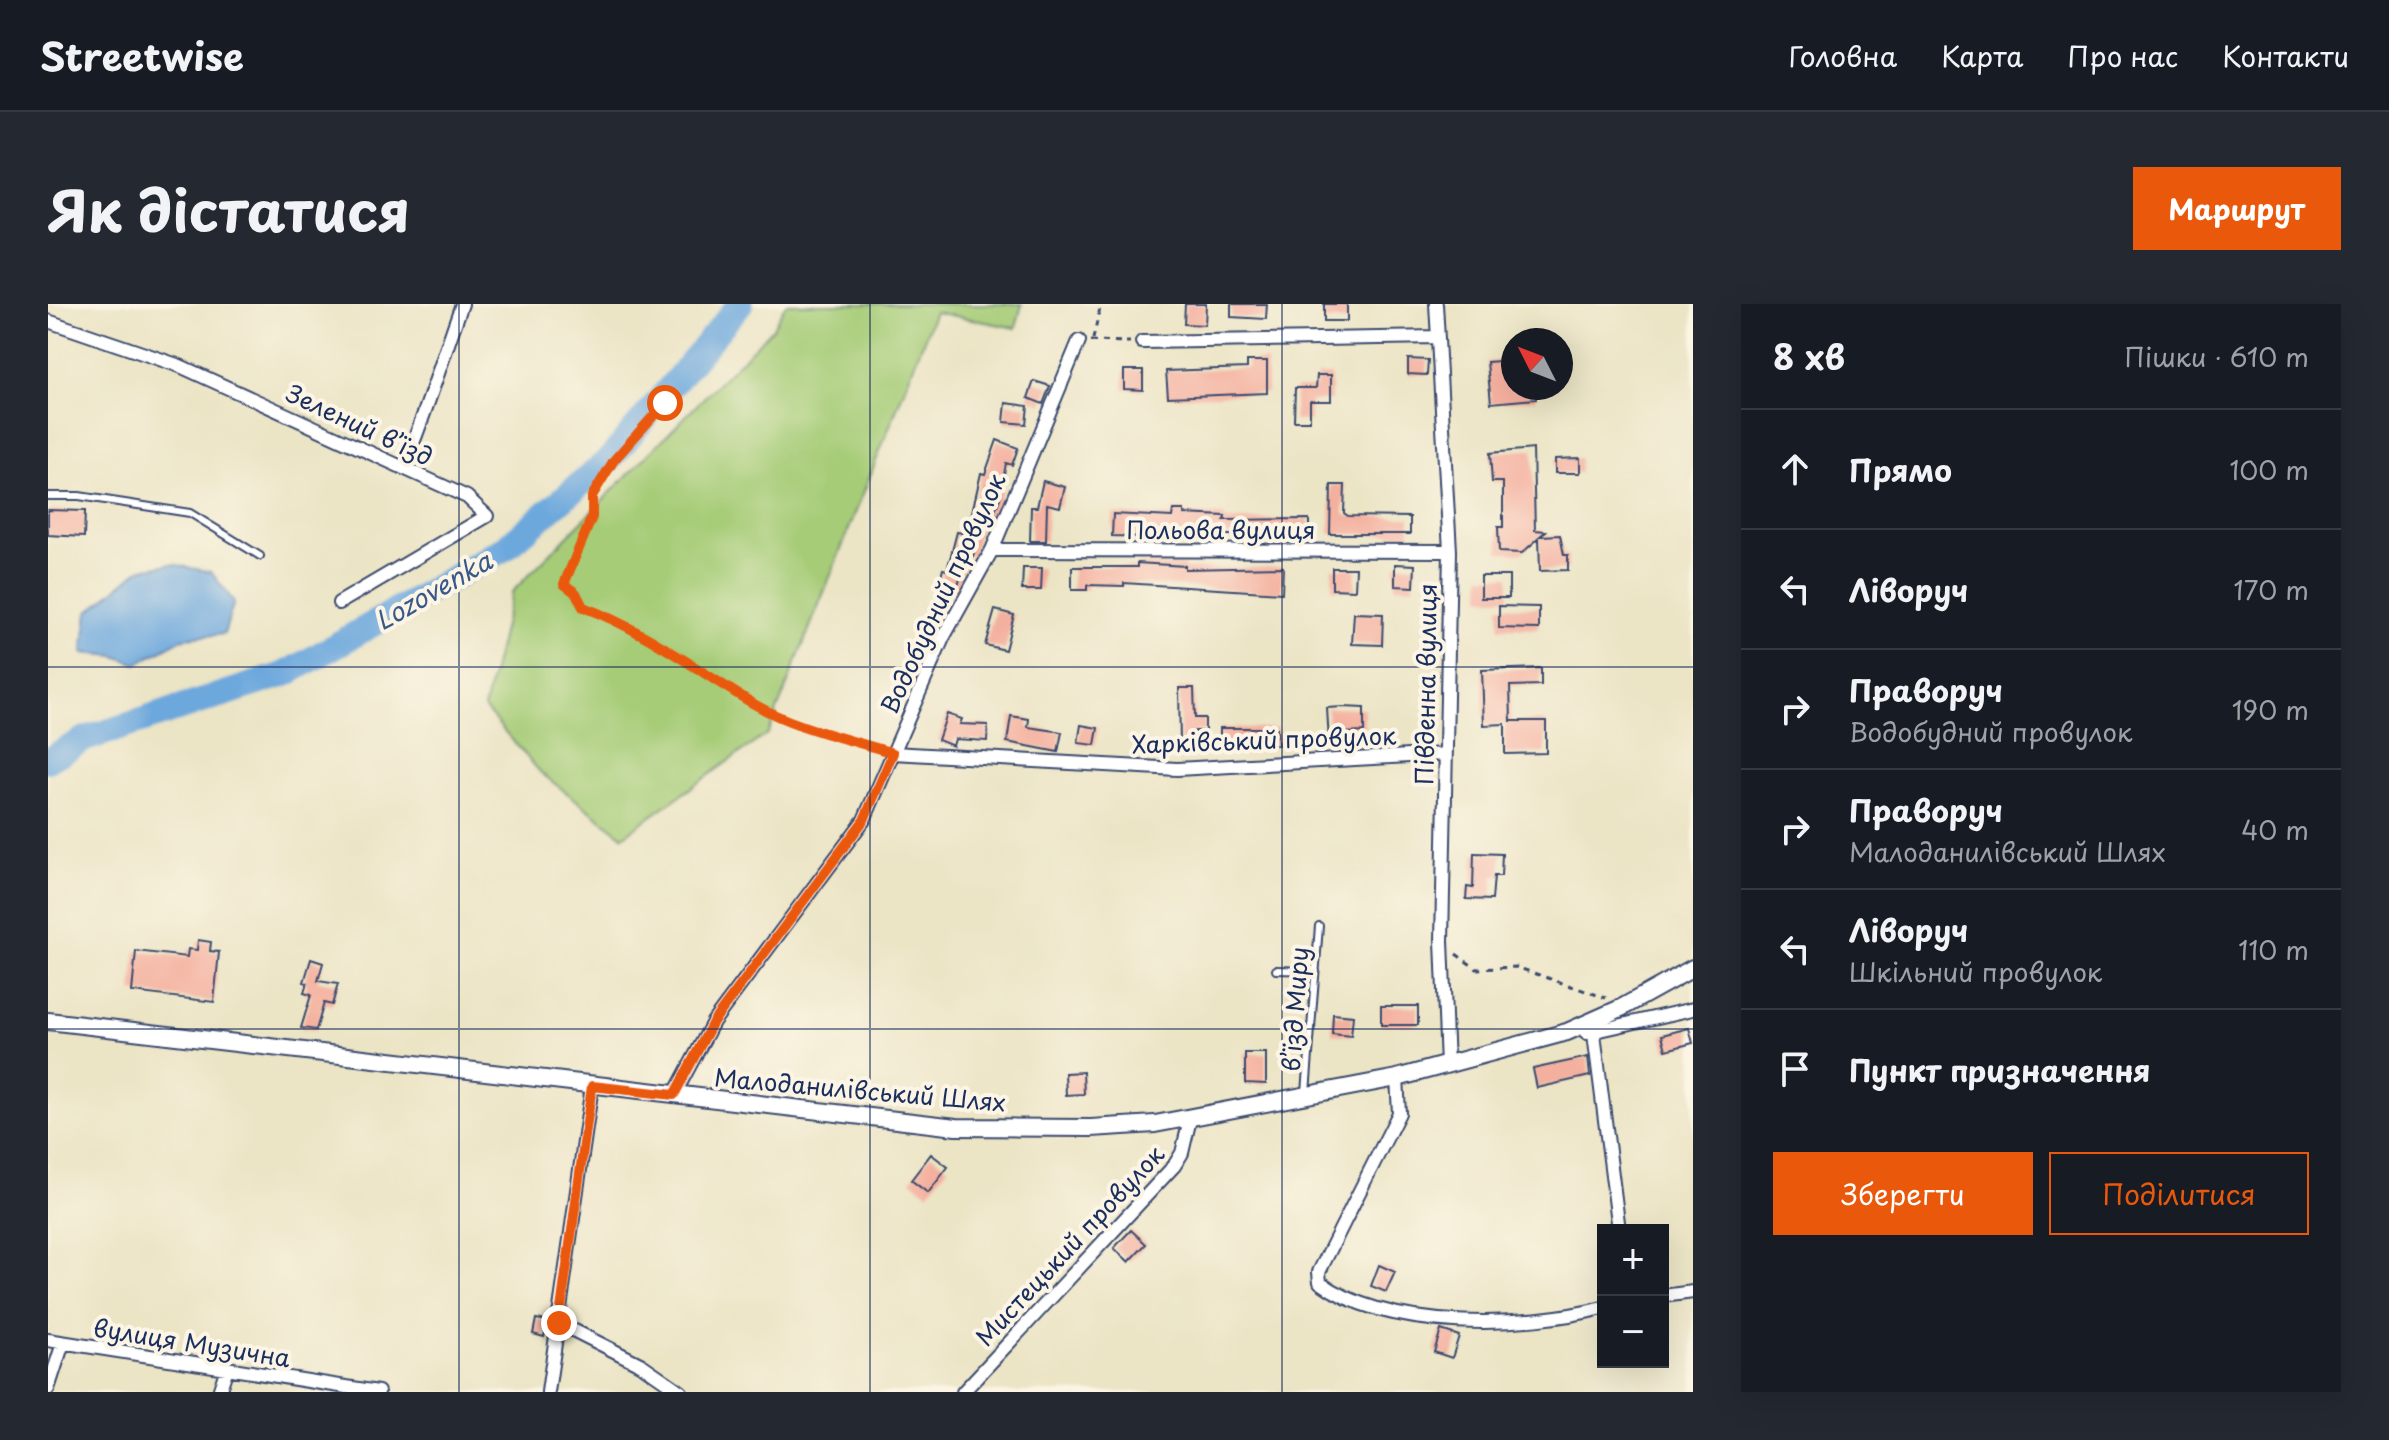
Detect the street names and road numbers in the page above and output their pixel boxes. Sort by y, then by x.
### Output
street label: Зелений в’їзд [281,374,439,474]
street label: Водобудний провулок [870,466,1014,719]
street label: Польова вулиця [1127,511,1315,547]
street label: Південна вулиця [1405,583,1445,785]
street label: Харківський провулок [1131,716,1398,762]
street label: в’їзд Миру [1272,946,1316,1072]
street label: Малоданилівський Шлях [713,1058,1007,1120]
street label: Мистецький провулок [966,1136,1172,1353]
street label: вулиця Музична [91,1309,293,1375]

